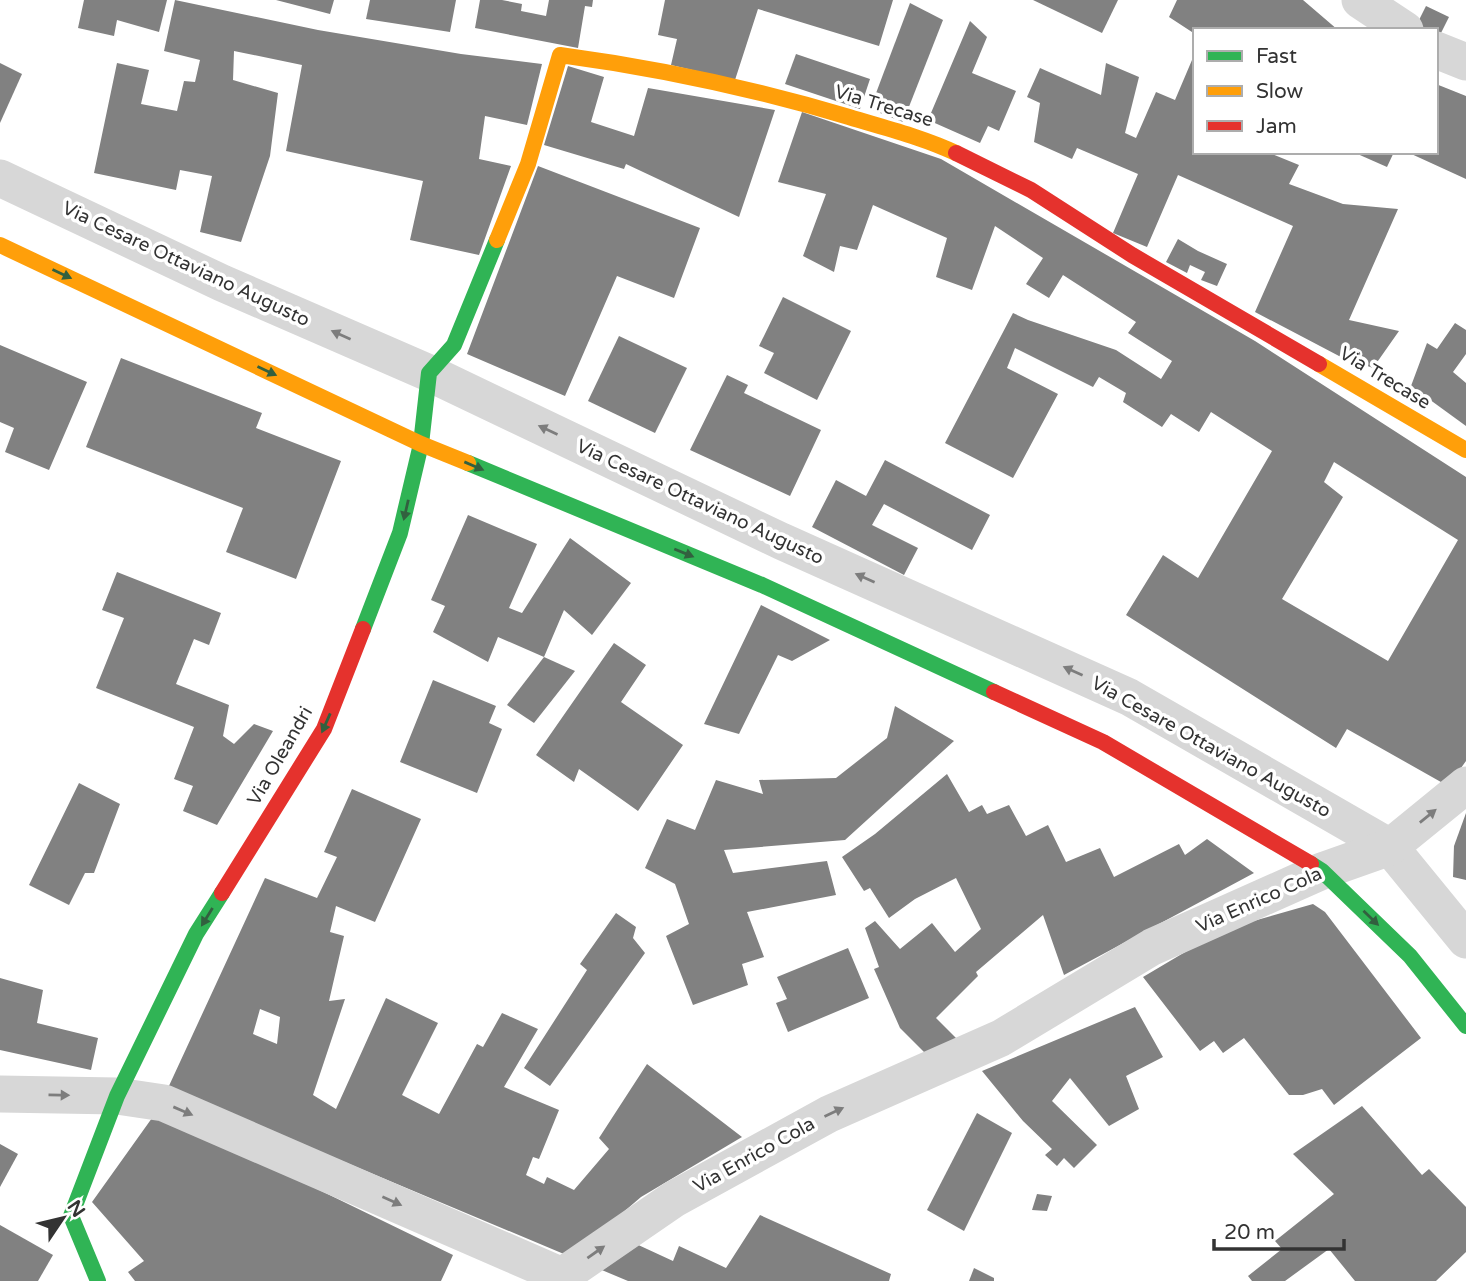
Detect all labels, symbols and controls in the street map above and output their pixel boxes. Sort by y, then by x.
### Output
legend [1193,28,1438,154]
text: Fast [1256,44,1297,69]
text: Slow [1256,79,1304,104]
street label: Via Trecase [832,81,936,131]
text: Jam [1256,114,1297,139]
street label: Via Cesare Ottaviano Augusto [59,197,313,331]
one-way arrow [51,269,72,280]
one-way arrow [331,329,352,340]
street label: Via Trecase [1336,342,1434,414]
one-way arrow [257,366,277,377]
one-way arrow [538,424,558,436]
street label: Via Cesare Ottaviano Augusto [573,435,827,569]
one-way arrow [464,461,485,472]
one-way arrow [400,499,411,521]
one-way arrow [674,548,695,559]
one-way arrow [855,572,875,584]
one-way arrow [1063,665,1083,677]
street label: Via Cesare Ottaviano Augusto [1087,672,1335,822]
street label: Via Oleandri [243,703,317,809]
one-way arrow [320,713,332,733]
one-way arrow [1419,809,1436,824]
street label: Via Enrico Cola [1193,862,1325,938]
one-way arrow [200,907,213,926]
one-way arrow [1362,910,1379,926]
one-way arrow [48,1090,70,1101]
one-way arrow [173,1105,193,1117]
one-way arrow [824,1106,844,1118]
street label: Via Enrico Cola [689,1113,819,1197]
north arrow [28,1183,98,1253]
one-way arrow [382,1195,402,1207]
text: N [63,1196,89,1221]
scale bar [1214,1208,1344,1252]
text: 20 m [1224,1220,1275,1245]
one-way arrow [587,1245,605,1259]

